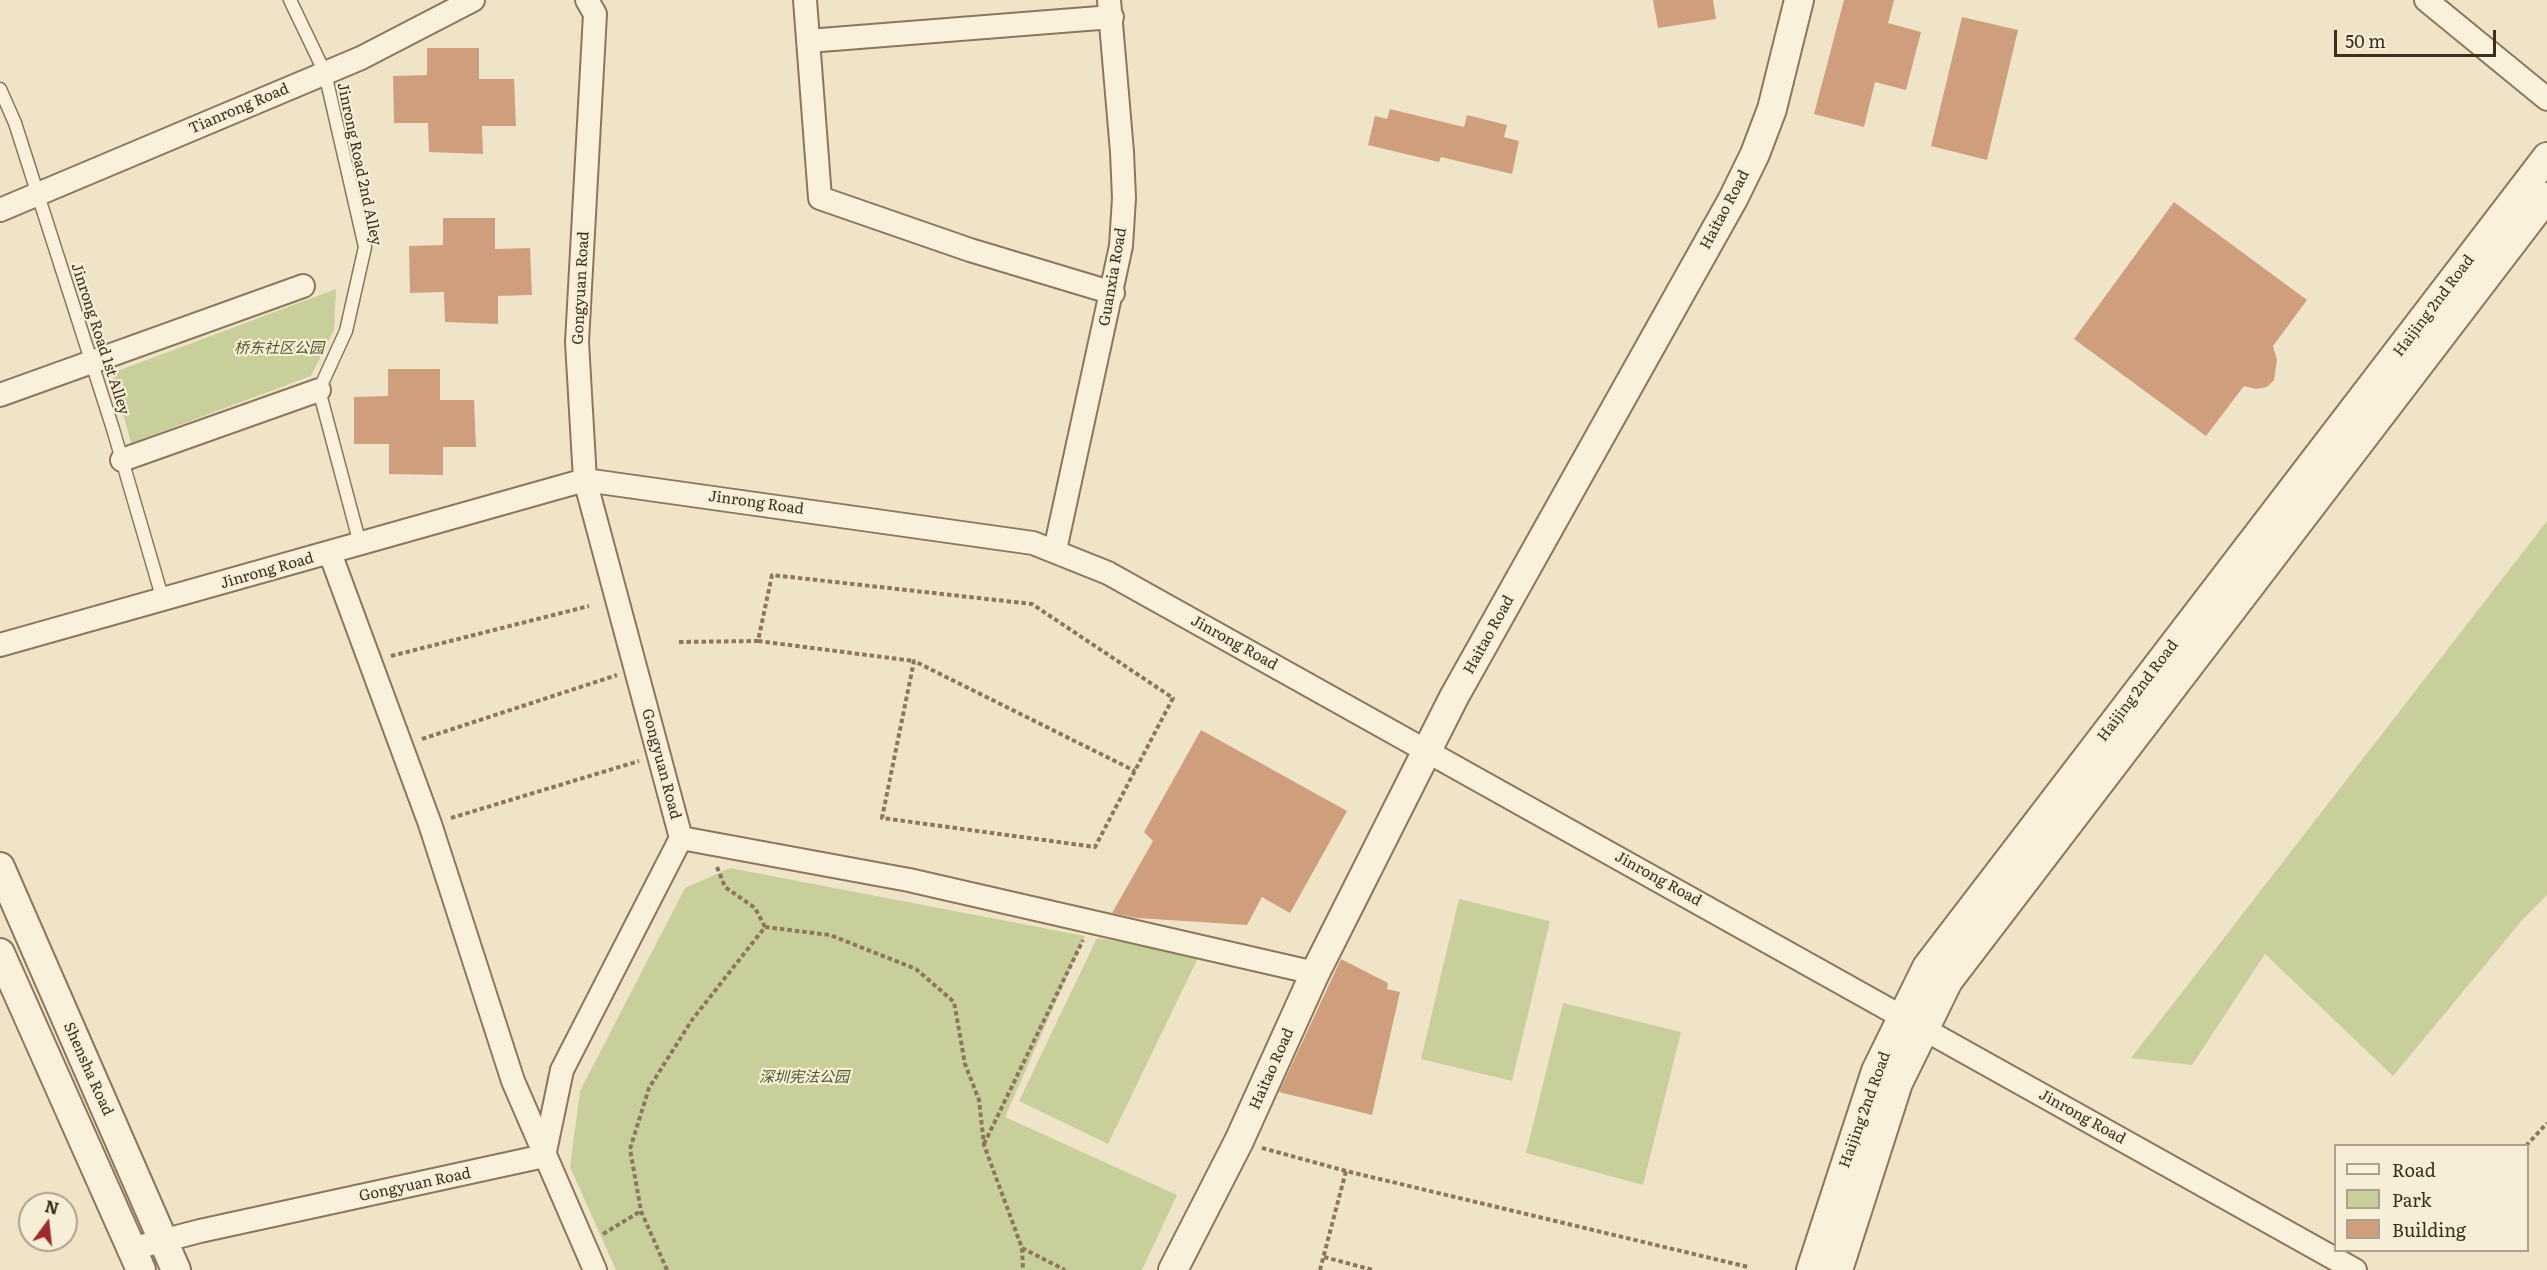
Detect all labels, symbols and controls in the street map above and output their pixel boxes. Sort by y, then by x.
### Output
scale bar [2337,18,2499,56]
text: 50 m [2345,27,2386,54]
street label: Tianrong Road [186,80,292,138]
street label: Jinrong Road 2nd Alley [333,81,385,247]
street label: Haitao Road [1697,167,1753,253]
street label: Guanxia Road [1095,226,1131,328]
street label: Gongyuan Road [569,231,593,345]
street label: Haijing 2nd Road [2390,252,2478,360]
street label: Jinrong Road 1st Alley [67,261,133,417]
park label: 桥东社区公园 [234,340,324,358]
street label: Jinrong Road [707,487,805,519]
street label: Jinrong Road [218,549,316,593]
street label: Haitao Road [1460,592,1518,678]
street label: Jinrong Road [1188,612,1280,674]
street label: Haijing 2nd Road [2094,637,2182,745]
street label: Gongyuan Road [638,707,684,821]
street label: Jinrong Road [1612,848,1704,910]
street label: Shensha Road [59,1019,117,1119]
street label: Haitao Road [1246,1025,1298,1113]
street label: Haijing 2nd Road [1836,1049,1894,1171]
park label: 深圳宪法公园 [759,1069,849,1087]
street label: Jinrong Road [2036,1086,2128,1148]
legend [2334,1144,2529,1252]
text: Road [2392,1156,2436,1183]
street label: Gongyuan Road [358,1164,472,1206]
text: Park [2392,1186,2431,1213]
north arrow [18,1192,78,1252]
text: N [43,1193,62,1220]
text: Building [2392,1216,2466,1243]

